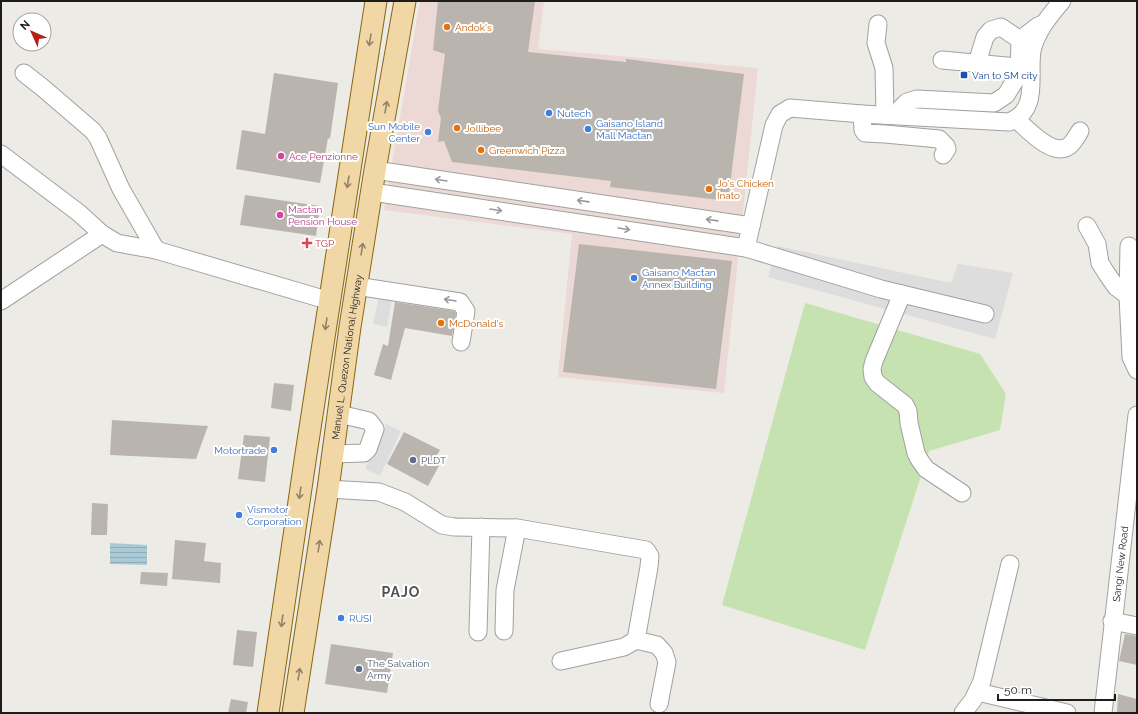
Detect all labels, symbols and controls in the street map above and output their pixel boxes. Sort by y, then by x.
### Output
north arrow [12,12,52,52]
text: N [18,18,33,33]
marker: Andok's [442,22,452,32]
place label: Andok's [455,22,492,33]
one-way arrow [366,33,374,46]
marker: Van to SM city [959,70,969,80]
place label: Van to SM city [972,70,1038,81]
one-way arrow [382,101,390,114]
marker: Nutech [544,108,554,118]
place label: Nutech [557,108,591,119]
place label: Gaisano Island Mall Mactan [596,118,663,141]
place label: Sun Mobile Center [368,121,420,144]
marker: Jollibee [452,123,462,133]
place label: Jollibee [465,123,501,134]
marker: Gaisano Island Mall Mactan [583,124,593,134]
marker: Sun Mobile Center [423,127,433,137]
marker: Greenwich Pizza [476,145,486,155]
place label: Greenwich Pizza [489,145,565,156]
marker: Ace Penzionne [276,151,286,161]
place label: Ace Penzionne [289,151,358,162]
one-way arrow [344,175,352,188]
one-way arrow [435,176,448,184]
place label: Jo's Chicken Inato [717,178,774,201]
marker: Jo's Chicken Inato [704,184,714,194]
one-way arrow [577,197,590,205]
place label: Mactan Pension House [288,204,357,227]
one-way arrow [489,206,502,214]
marker: Mactan Pension House [275,210,285,220]
one-way arrow [706,216,719,224]
one-way arrow [618,225,631,233]
marker: TGP [302,238,312,248]
place label: TGP [315,238,334,249]
one-way arrow [359,243,367,256]
place label: Gaisano Mactan Annex Building [642,267,716,290]
street label: Manuel L. Quezon National Highway [330,273,364,440]
marker: Gaisano Mactan Annex Building [629,273,639,283]
one-way arrow [443,296,456,304]
one-way arrow [322,317,330,330]
marker: McDonald's [436,318,446,328]
place label: McDonald's [449,318,503,329]
place label: Motortrade [214,445,266,456]
marker: Motortrade [269,445,279,455]
marker: PLDT [408,455,418,465]
place label: PLDT [421,455,446,466]
one-way arrow [296,486,304,499]
place label: Vismotor Corporation [247,504,302,527]
marker: Vismotor Corporation [234,510,244,520]
street label: Sangi New Road [1111,526,1130,602]
one-way arrow [315,540,323,553]
district label: PAJO [382,584,420,600]
marker: RUSI [336,613,346,623]
place label: RUSI [349,613,372,624]
one-way arrow [277,614,285,627]
place label: The Salvation Army [367,658,430,681]
marker: The Salvation Army [354,664,364,674]
one-way arrow [295,668,303,681]
scale bar [998,676,1115,702]
text: 50 m [1004,683,1032,697]

